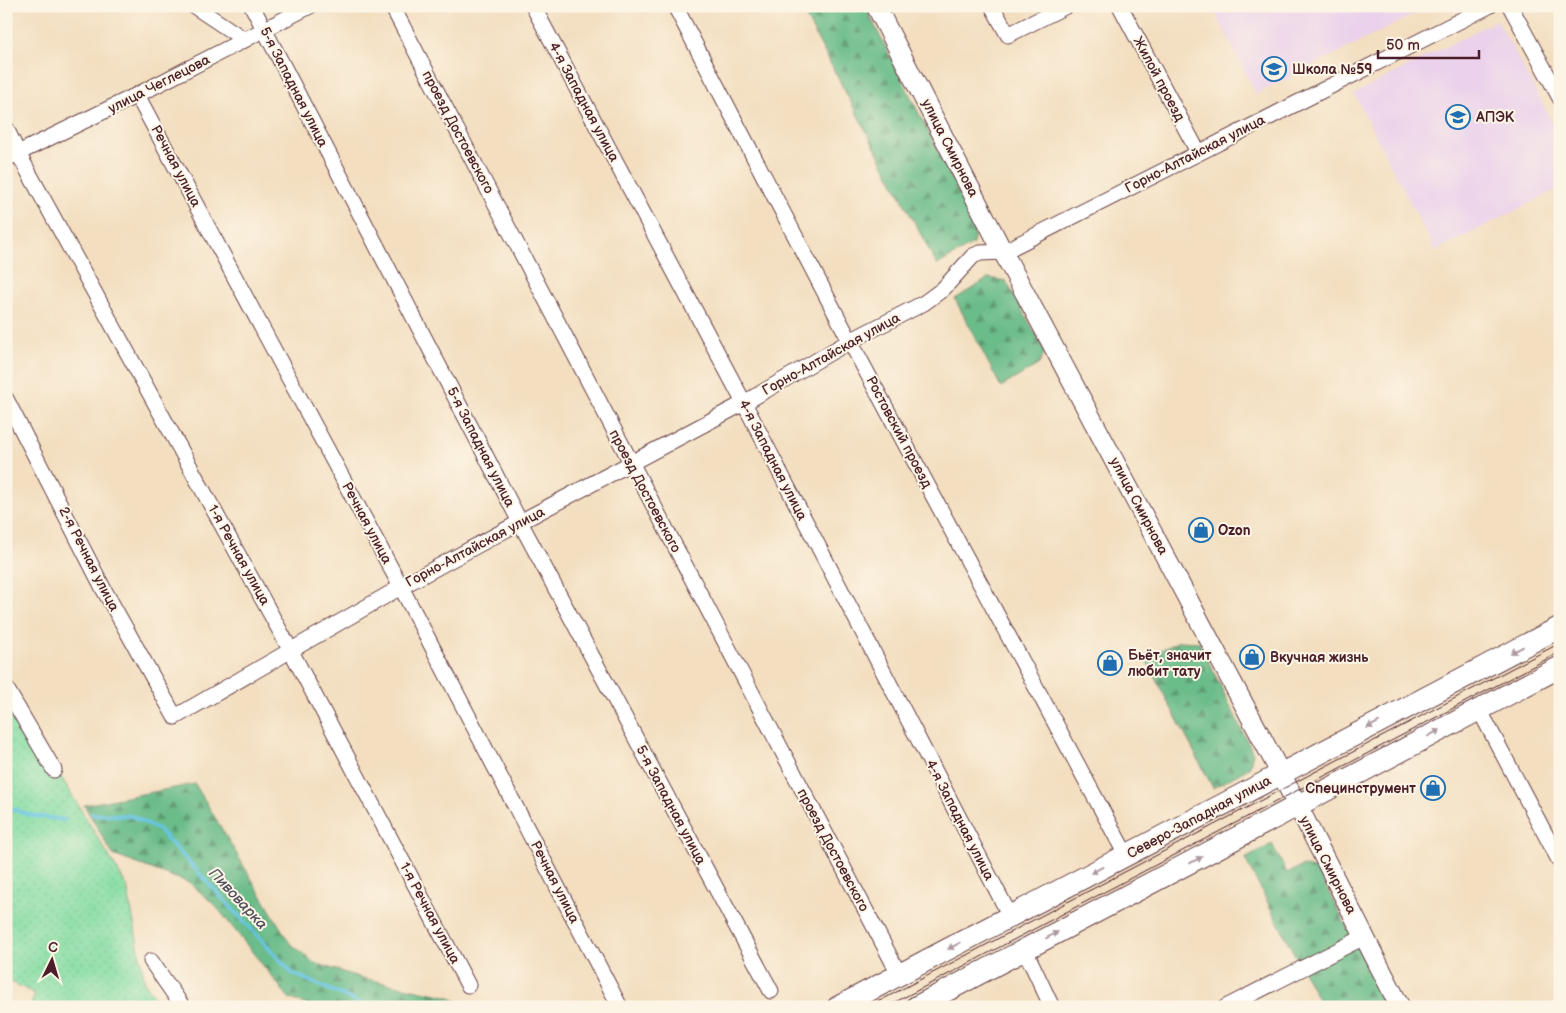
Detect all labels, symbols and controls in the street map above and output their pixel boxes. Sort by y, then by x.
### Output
street label: 5-я Западная улица [256,24,332,151]
scale bar [1378,28,1480,60]
street label: Жилой проезд [1130,34,1189,125]
text: 50 m [1386,36,1420,55]
street label: 4-я Западная улица [545,39,623,165]
street label: улица Чеглецова [105,51,213,117]
school or university icon: Школа №59 [1261,56,1287,82]
place label: Школа №59 [1292,61,1372,78]
street label: проезд Достоевского [418,68,498,196]
street label: улица Смирнова [918,96,982,201]
school or university icon: АПЭК [1445,104,1471,130]
place label: АПЭК [1475,109,1515,126]
street label: Горно-Алтайская улица [1122,111,1268,197]
street label: Речная улица [147,122,205,211]
street label: Горно-Алтайская улица [759,309,903,399]
street label: Ростовский проезд [862,373,936,491]
street label: 5-я Западная улица [443,384,519,511]
street label: 4-я Западная улица [735,397,811,524]
street label: проезд Достоевского [605,427,685,555]
street label: улица Смирнова [1106,454,1172,558]
street label: Речная улица [338,479,396,568]
street label: 1-я Речная улица [204,502,274,609]
street label: Горно-Алтайская улица [403,503,548,591]
street label: 2-я Речная улица [55,504,123,615]
shop icon: Ozon [1188,517,1214,543]
place label: Ozon [1218,522,1251,539]
shop icon: Вкучная жизнь [1239,644,1265,670]
one-way arrow [1509,646,1524,654]
place label: Бьёт, значит любит тату [1127,647,1212,680]
place label: Вкучная жизнь [1270,649,1369,666]
shop icon: Бьёт, значит любит тату [1097,650,1123,676]
one-way arrow [1365,721,1380,729]
one-way arrow [1427,729,1440,738]
street label: 5-я Западная улица [632,742,710,868]
street label: 4-я Западная улица [922,757,998,884]
street label: Северо-Западная улица [1124,771,1275,862]
shop icon: Специнструмент [1420,775,1446,801]
place label: Специнструмент [1305,780,1416,797]
street label: проезд Достоевского [793,786,873,914]
street label: улица Смирнова [1296,813,1360,918]
street label: Речная улица [527,838,583,927]
one-way arrow [1189,855,1202,864]
street label: 1-я Речная улица [396,859,464,967]
water label: Пивоварка [205,864,271,934]
one-way arrow [1090,866,1105,874]
one-way arrow [1045,931,1059,939]
north arrow [28,936,78,986]
text: С [47,939,59,956]
one-way arrow [946,942,961,950]

